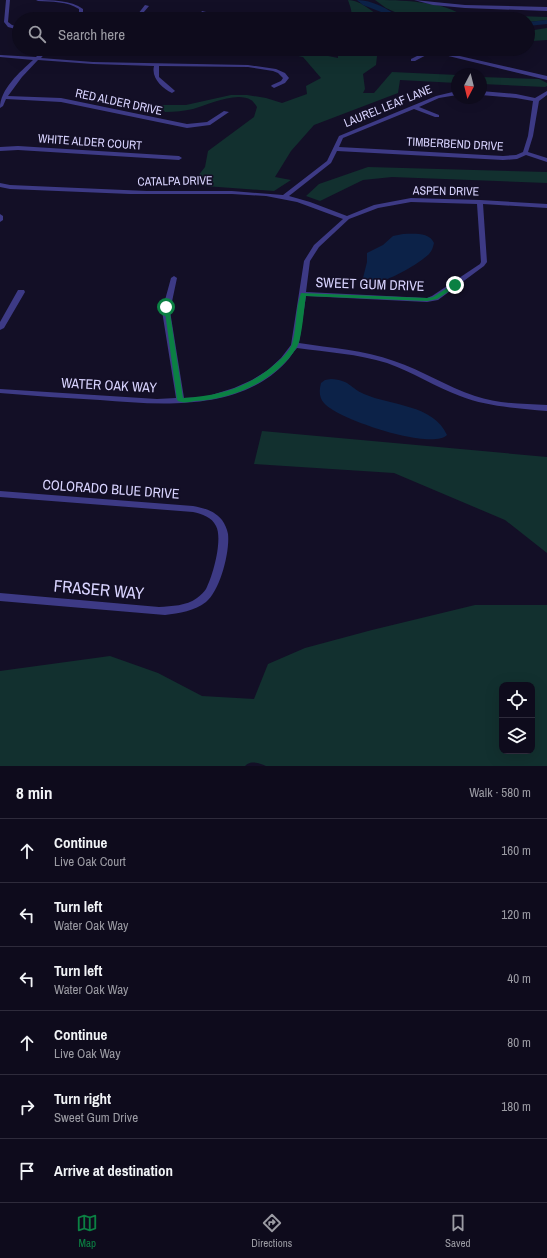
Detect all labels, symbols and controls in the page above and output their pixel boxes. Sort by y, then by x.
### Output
search box [12,12,535,56]
icon: search [26,23,48,45]
text: Search here [58,24,125,45]
north arrow [451,68,487,104]
street label: LAUREL LEAF LANE [342,81,434,131]
street label: RED ALDER DRIVE [74,85,164,119]
street label: WHITE ALDER COURT [37,130,143,154]
street label: TIMBERBEND DRIVE [406,133,504,155]
street label: CATALPA DRIVE [137,172,213,190]
street label: ASPEN DRIVE [412,182,479,200]
street label: SWEET GUM DRIVE [315,273,425,295]
route end [446,276,464,294]
route start [157,298,175,316]
street label: WATER OAK WAY [61,374,158,397]
street label: COLORADO BLUE DRIVE [42,475,180,503]
street label: FRASER WAY [53,574,146,604]
map controls [499,682,535,754]
button: locate [499,682,535,718]
button: layers [499,718,535,754]
text: 8 min [16,781,52,804]
text: Walk · 580 m [469,784,531,801]
text: Continue [54,832,107,853]
icon: ahead [16,840,38,862]
text: 160 m [501,842,531,859]
text: Live Oak Court [54,853,126,870]
text: Turn left [54,896,102,917]
icon: left [16,904,38,926]
text: 120 m [501,906,531,923]
text: Water Oak Way [54,917,128,934]
text: Turn left [54,960,102,981]
icon: left [16,968,38,990]
text: 40 m [507,970,531,987]
text: Water Oak Way [54,981,128,998]
text: Continue [54,1024,107,1045]
icon: ahead [16,1032,38,1054]
text: 80 m [507,1034,531,1051]
text: Live Oak Way [54,1045,121,1062]
text: Turn right [54,1088,111,1109]
icon: right [16,1096,38,1118]
text: 180 m [501,1098,531,1115]
text: Sweet Gum Drive [54,1109,138,1126]
icon: arrive [16,1160,38,1182]
text: Arrive at destination [54,1160,173,1181]
tab: Map [76,1212,98,1250]
tab: Directions [251,1212,292,1250]
tab: Saved [445,1212,471,1250]

